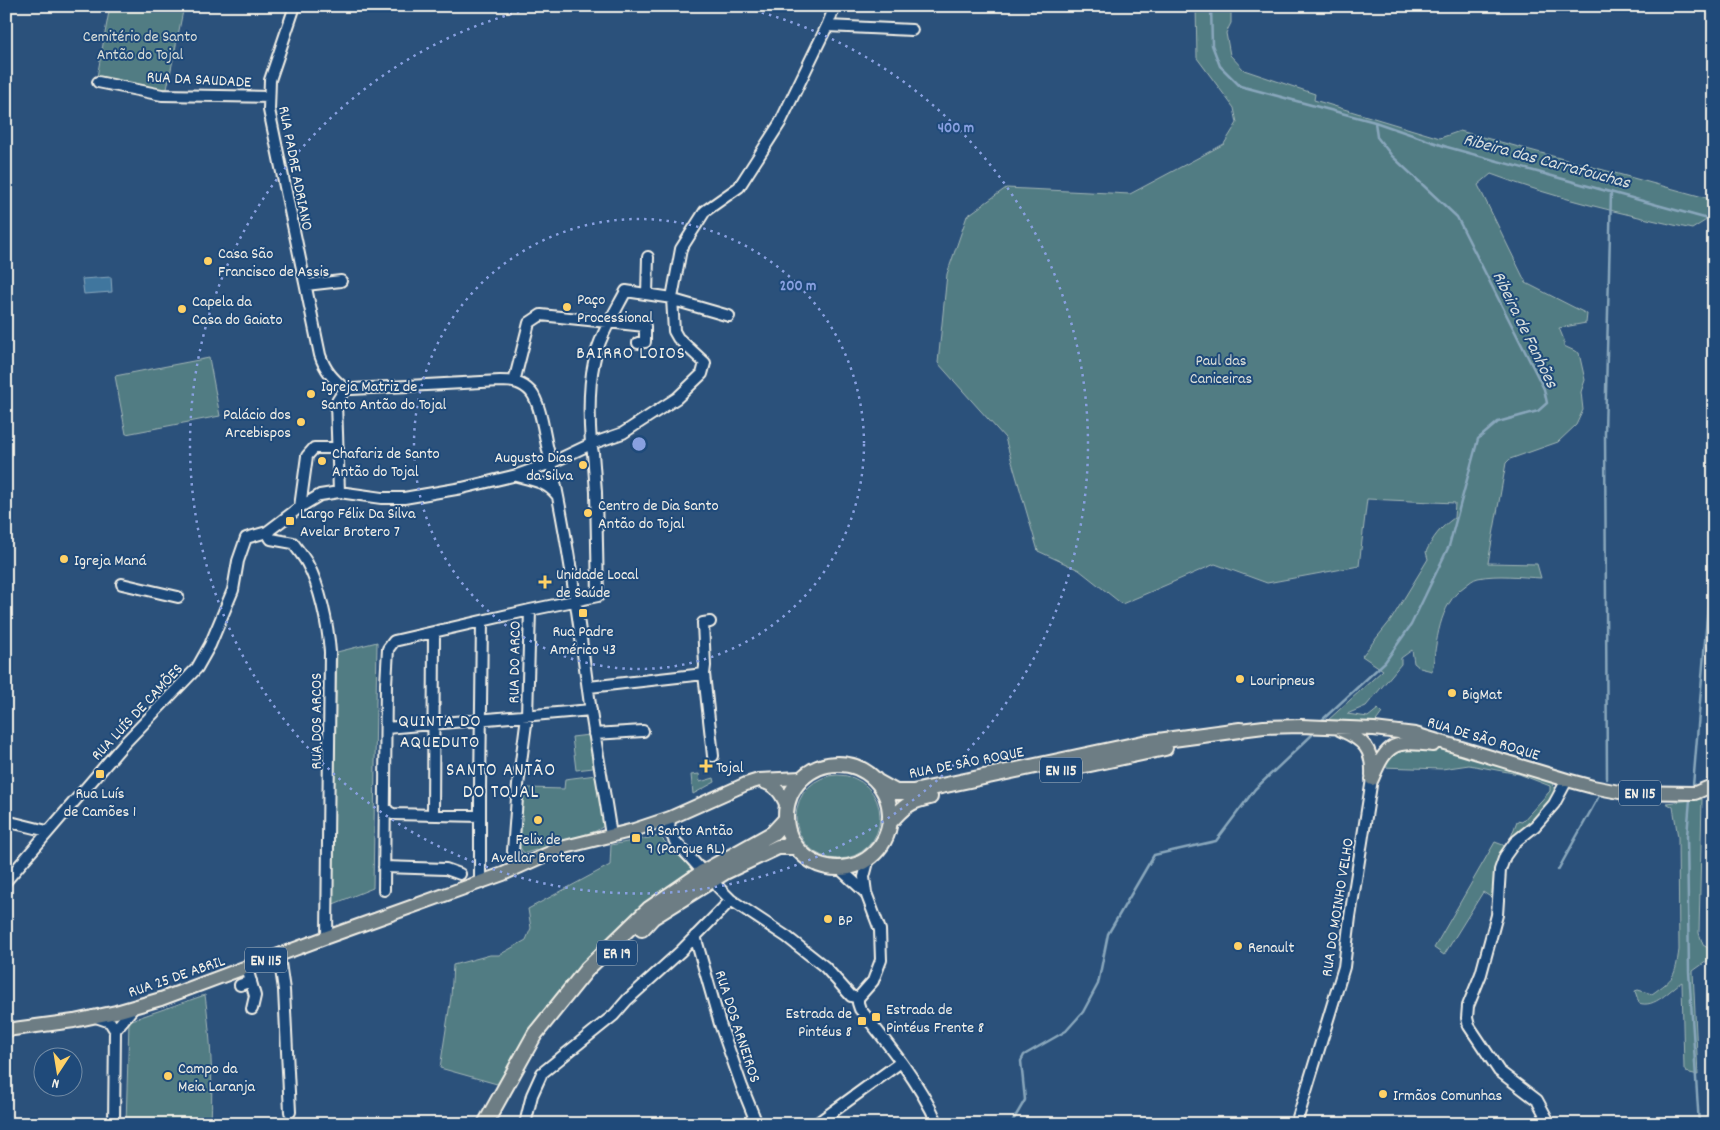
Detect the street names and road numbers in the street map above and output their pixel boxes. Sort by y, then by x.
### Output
street label: RUA DA SAUDADE [146,66,252,95]
street label: RUA PADRE ADRIANO [271,104,318,233]
street label: RUA DO ARCO [503,621,528,704]
street label: RUA LUÍS DE CAMÕES [87,659,189,766]
street label: RUA DOS ARCOS [306,673,329,769]
street label: RUA DE SÃO ROQUE [1424,711,1543,768]
street label: RUA DE SÃO ROQUE [907,741,1027,786]
road number: EN 115 [1040,758,1082,782]
road number: EN 115 [1619,780,1661,806]
street label: RUA DO MOINHO VELHO [1316,836,1361,979]
road number: ER 19 [597,940,637,966]
road number: EN 115 [245,948,287,972]
street label: RUA 25 DE ABRIL [125,950,229,1005]
street label: RUA DOS ARNEIROS [708,968,766,1086]

